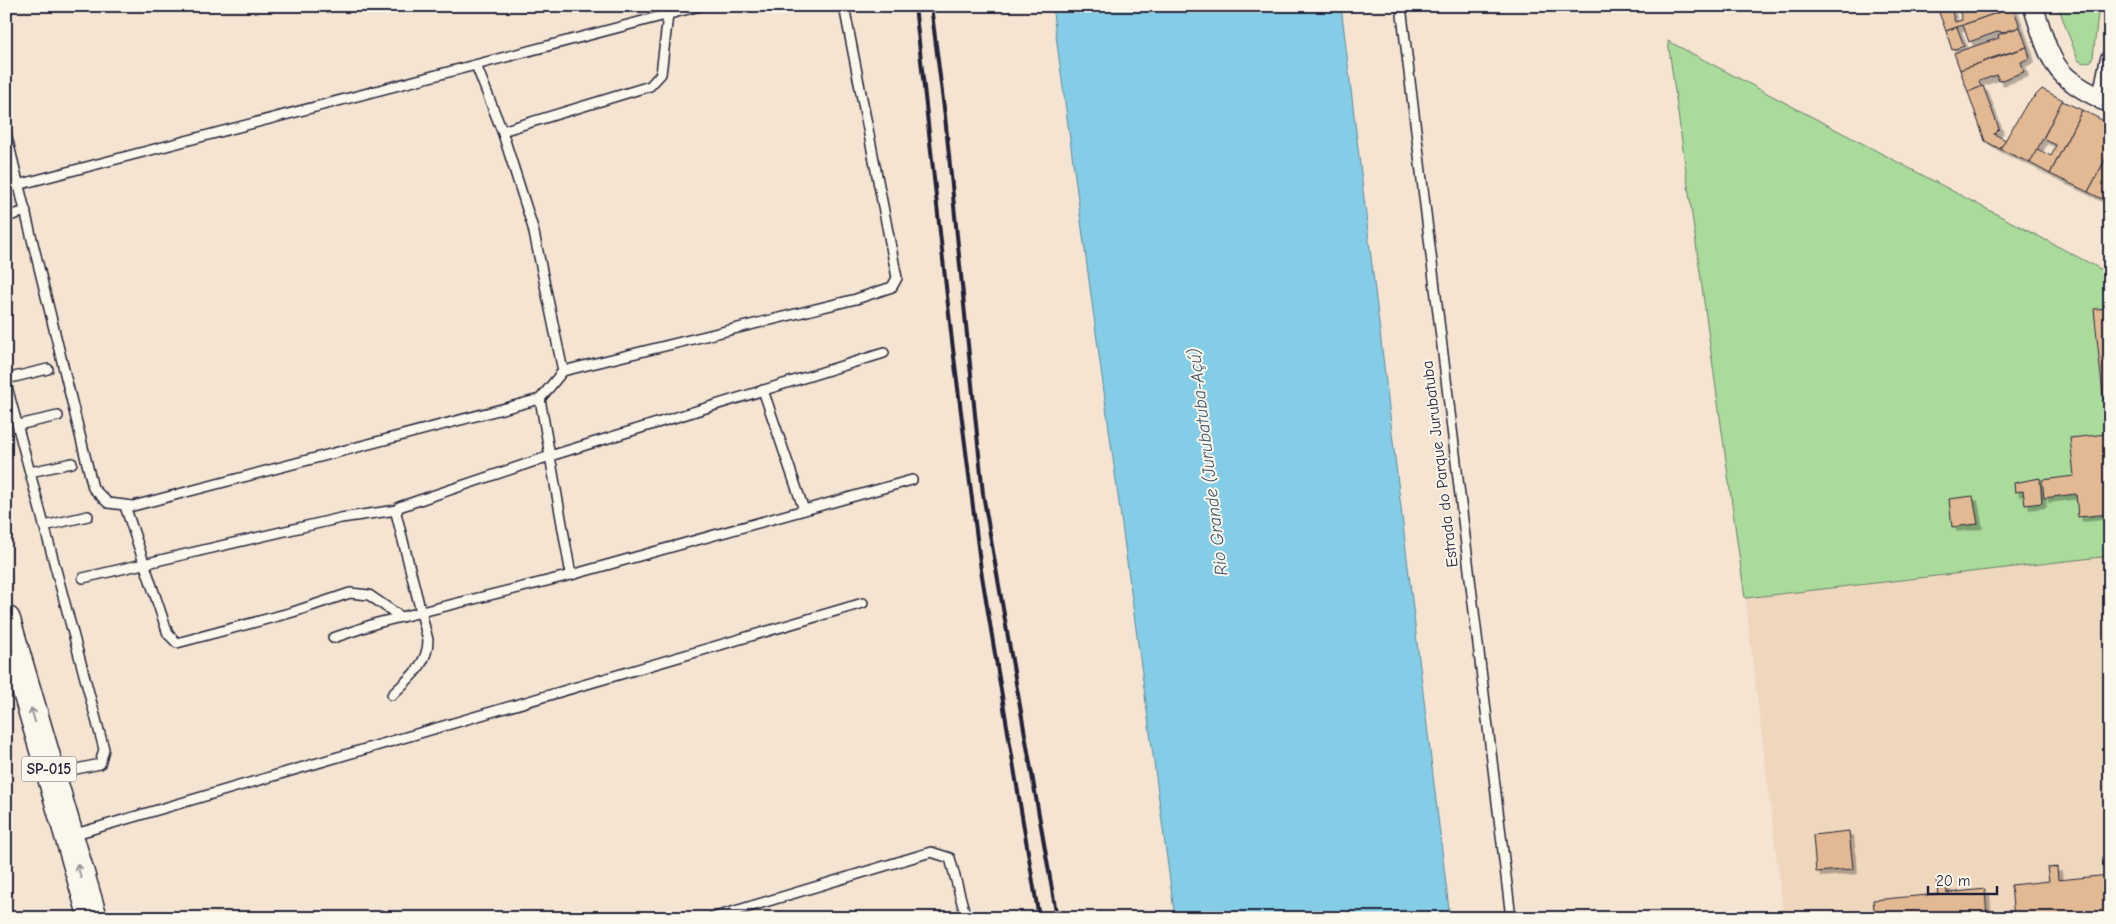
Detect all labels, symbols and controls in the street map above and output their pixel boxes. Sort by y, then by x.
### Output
water label: Rio Grande (Jurubatuba-Açú) [1184,347,1232,577]
street label: Estrada do Parque Jurubatuba [1418,359,1462,569]
one-way arrow [28,707,38,723]
road number: SP-015 [22,756,76,782]
one-way arrow [73,863,83,879]
scale bar [1928,864,1997,896]
text: 20 m [1936,872,1970,890]

